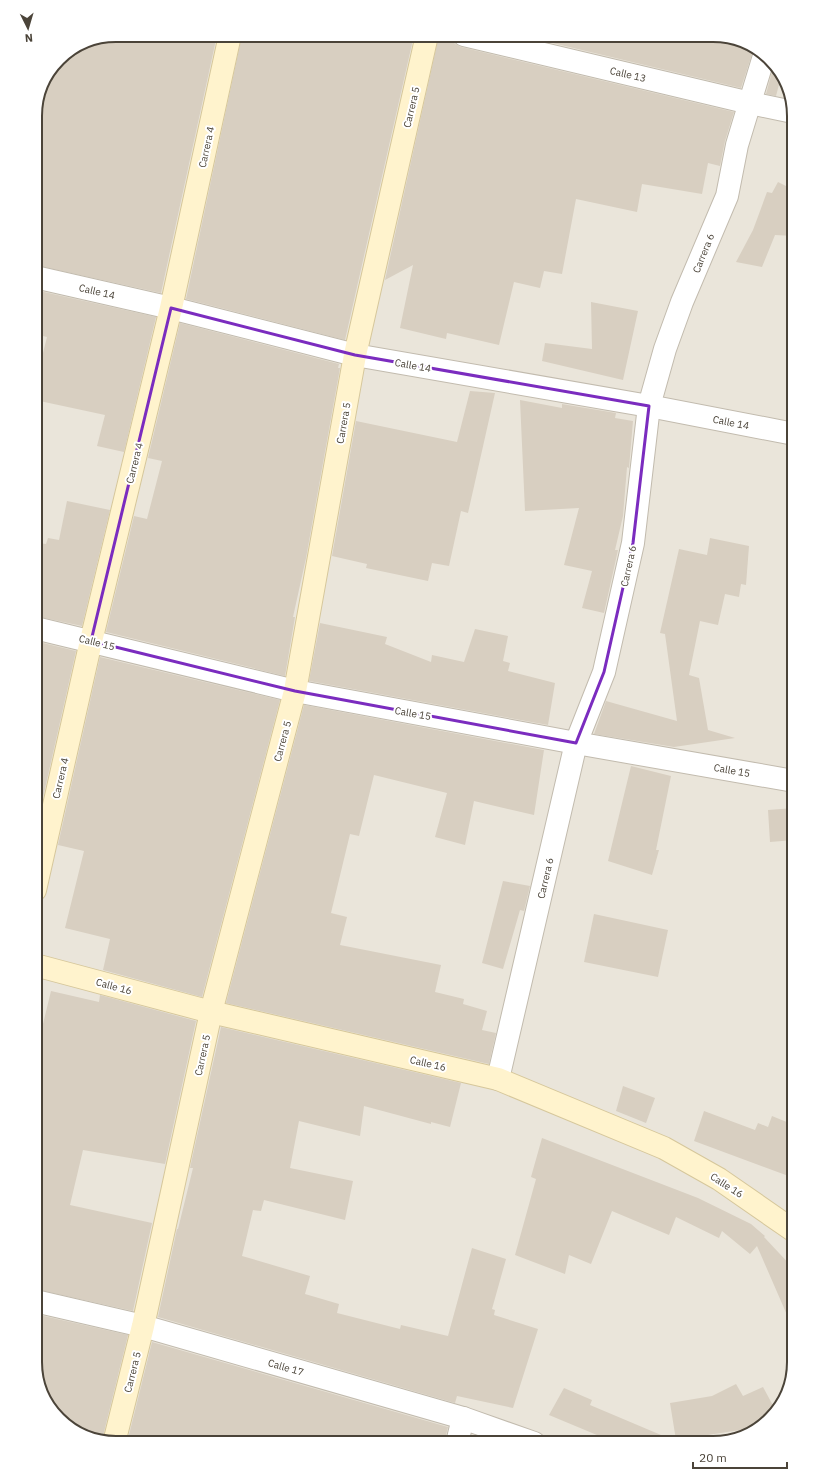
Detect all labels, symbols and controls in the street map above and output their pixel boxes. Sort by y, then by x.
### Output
north arrow [8,8,48,48]
text: N [24,31,33,45]
street label: Calle 13 [608,64,647,85]
street label: Carrera 5 [400,85,423,129]
street label: Carrera 4 [196,125,217,169]
street label: Carrera 6 [690,231,717,275]
street label: Calle 14 [77,281,116,302]
street label: Calle 14 [394,356,432,375]
street label: Carrera 5 [333,401,354,445]
street label: Calle 14 [712,413,750,432]
street label: Carrera 4 [123,441,146,485]
street label: Carrera 6 [618,544,639,588]
street label: Calle 15 [77,632,116,653]
street label: Calle 15 [394,704,432,723]
street label: Carrera 5 [271,719,294,763]
street label: Carrera 4 [49,756,72,800]
street label: Calle 15 [713,761,751,780]
street label: Carrera 6 [534,856,557,900]
street label: Calle 16 [94,975,133,998]
street label: Carrera 5 [192,1033,213,1077]
street label: Calle 16 [408,1053,447,1074]
street label: Calle 16 [708,1170,746,1201]
street label: Carrera 5 [121,1350,144,1394]
street label: Calle 17 [266,1356,305,1379]
scale bar [693,1444,787,1470]
text: 20 m [699,1450,727,1465]

